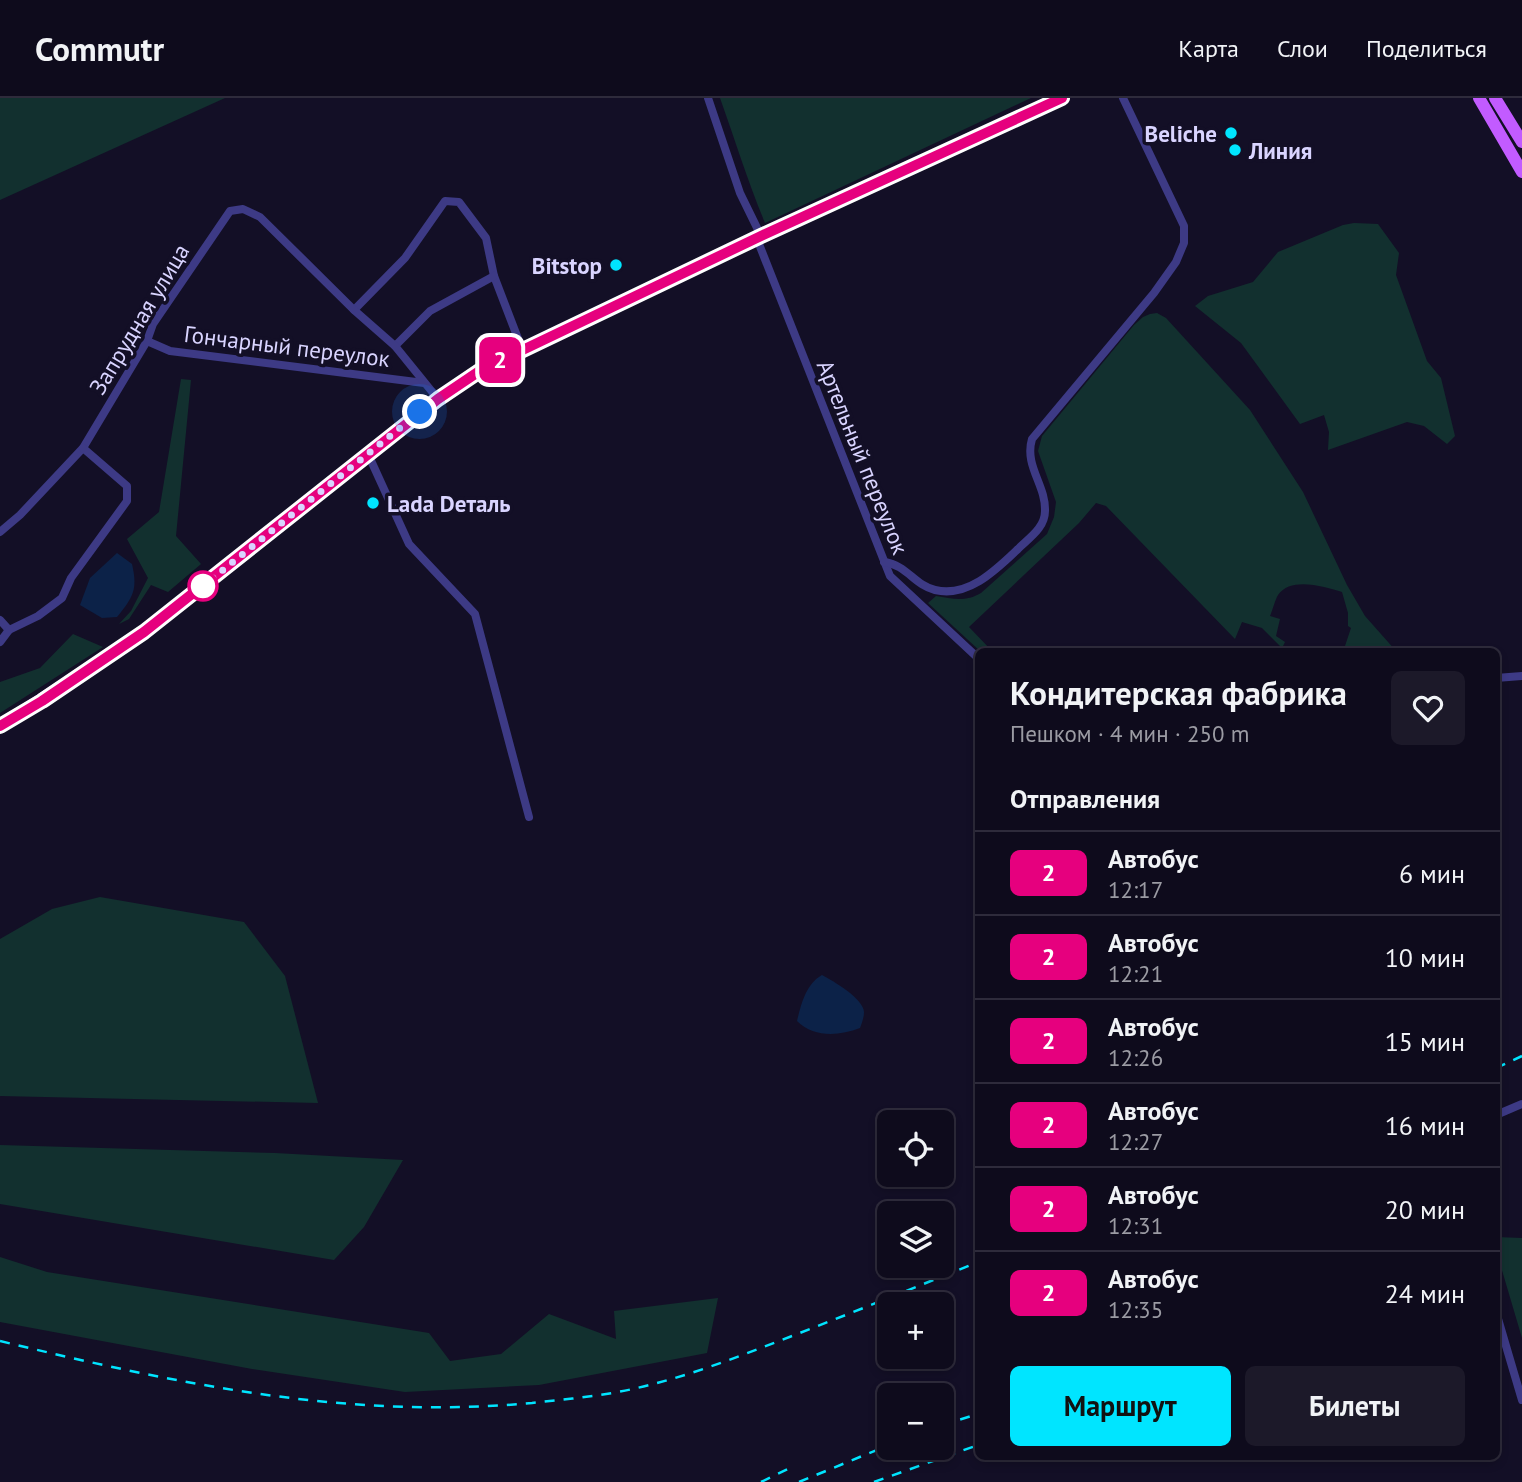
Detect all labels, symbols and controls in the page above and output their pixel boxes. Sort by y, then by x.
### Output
text: Commutr [35,27,164,70]
text: Карта [1178,33,1239,64]
text: Слои [1277,33,1328,64]
text: Поделиться [1366,33,1487,64]
place label: Beliche [1145,119,1217,148]
marker: Beliche [1223,125,1239,141]
place label: Линия [1248,136,1312,165]
marker: Линия [1227,142,1243,158]
street label: Запрудная улица [83,238,195,400]
place label: Bitstop [532,251,602,280]
marker: Bitstop [608,257,624,273]
street label: Гончарный переулок [183,319,391,373]
line badge: 2 [477,337,523,383]
text: 2 [493,344,507,375]
street label: Артельный переулок [811,356,915,558]
your location [402,394,437,429]
place label: Lada Dеталь [387,489,511,518]
marker: Lada Dеталь [365,495,381,511]
unlabelled marker [188,571,218,601]
text: Кондитерская фабрика [1010,671,1347,714]
button: heart [1391,671,1465,745]
text: Пешком · 4 мин · 250 m [1010,719,1249,748]
text: Отправления [1010,782,1160,815]
text: Автобус [1108,842,1199,875]
text: 2 [1042,857,1055,888]
text: 6 мин [1399,857,1465,890]
text: 12:17 [1108,875,1163,904]
text: Автобус [1108,926,1199,959]
text: 2 [1042,941,1055,972]
text: 10 мин [1385,941,1465,974]
text: 12:21 [1108,959,1163,988]
text: Автобус [1108,1010,1199,1043]
text: 2 [1042,1025,1055,1056]
text: 15 мин [1385,1025,1465,1058]
text: 12:26 [1108,1043,1163,1072]
text: Автобус [1108,1094,1199,1127]
text: 2 [1042,1109,1055,1140]
text: 16 мин [1385,1109,1465,1142]
map controls [877,1110,954,1460]
button: locate [877,1110,954,1187]
text: 12:27 [1108,1127,1163,1156]
text: Автобус [1108,1178,1199,1211]
text: 2 [1042,1193,1055,1224]
text: 20 мин [1385,1193,1465,1226]
button: layers [877,1201,954,1278]
text: 12:31 [1108,1211,1163,1240]
text: Автобус [1108,1262,1199,1295]
text: 2 [1042,1277,1055,1308]
text: 24 мин [1385,1277,1465,1310]
button: + [877,1292,954,1369]
text: 12:35 [1108,1295,1163,1324]
button: Маршрут [1010,1366,1231,1446]
button: Билеты [1245,1366,1465,1446]
button: − [877,1383,954,1460]

